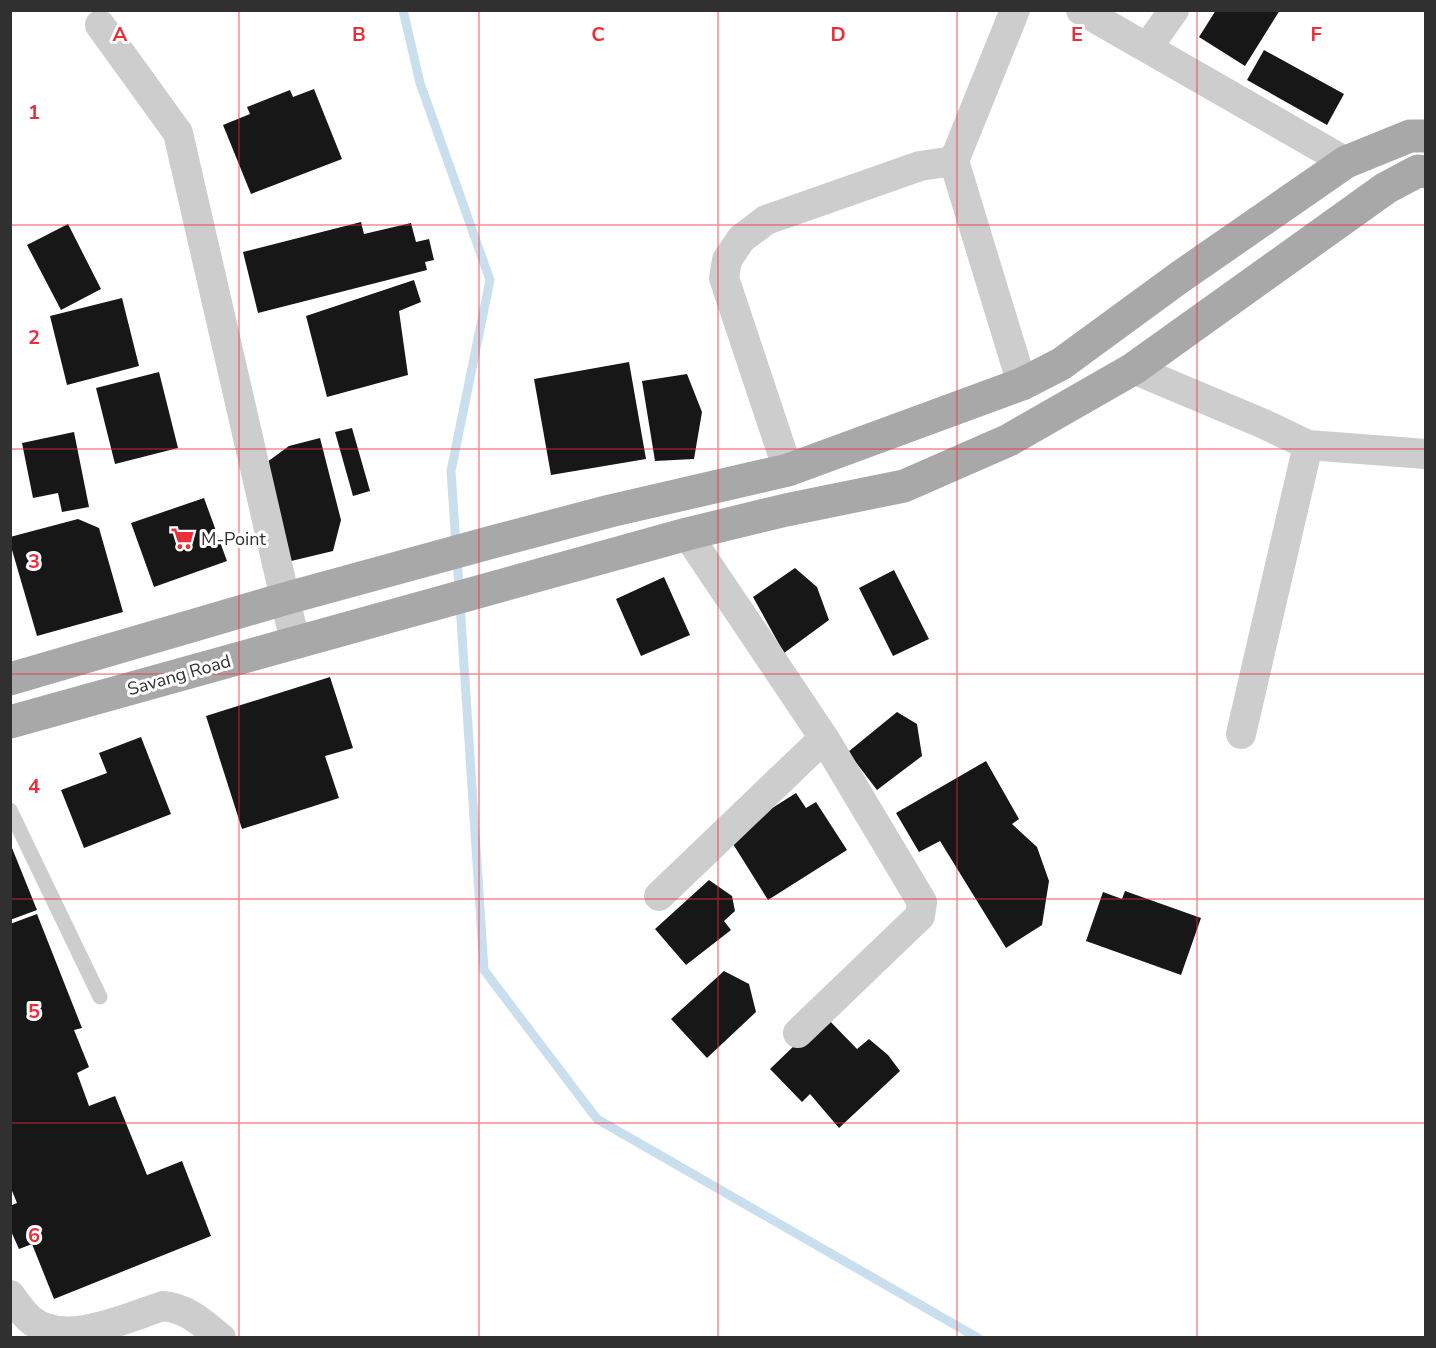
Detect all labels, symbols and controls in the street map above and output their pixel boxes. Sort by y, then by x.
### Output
text: A [113,21,128,48]
text: B [352,21,366,48]
text: C [591,21,605,48]
text: D [830,21,846,48]
text: E [1071,21,1083,48]
text: F [1310,21,1322,48]
text: 1 [28,99,40,126]
text: 2 [28,324,40,351]
supermarket icon: M-Point [170,526,196,552]
place label: M-Point [201,527,266,551]
text: 3 [28,548,40,575]
street label: Savang Road [125,649,233,701]
text: 4 [28,773,40,800]
text: 5 [28,998,40,1025]
text: 6 [28,1222,40,1249]

